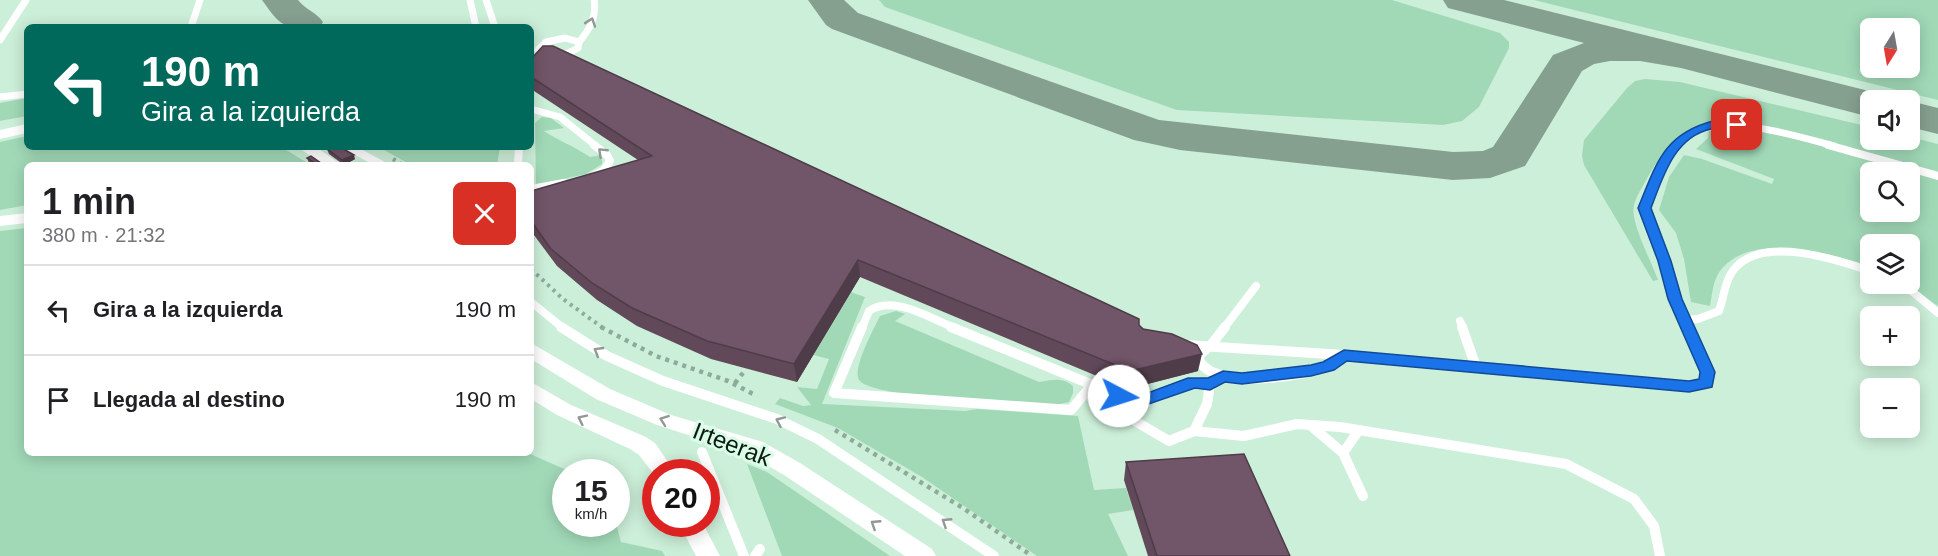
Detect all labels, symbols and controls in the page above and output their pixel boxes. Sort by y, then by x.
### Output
one-way arrow [584,18,596,28]
north arrow [1860,18,1920,78]
map controls [1860,18,1920,438]
icon: left [42,48,120,126]
text: 190 m [141,48,260,95]
button: sound [1860,90,1920,150]
text: Gira a la izquierda [141,97,360,127]
pin [1711,99,1762,150]
icon: arrive [1720,108,1753,141]
one-way arrow [598,148,609,159]
button: search [1860,162,1920,222]
text: 1 min [42,181,136,222]
button: close [453,182,516,245]
text: 380 m · 21:32 [42,224,165,246]
button: layers [1860,234,1920,294]
icon: left [42,294,75,327]
text: Gira a la izquierda [93,297,283,322]
text: 190 m [455,297,516,322]
button: + [1860,306,1920,366]
one-way arrow [594,346,604,358]
position arrow [1087,364,1151,428]
button: − [1860,378,1920,438]
icon: arrive [42,384,75,417]
text: Llegada al destino [93,387,285,412]
text: 190 m [455,387,516,412]
one-way arrow [578,414,589,426]
one-way arrow [659,414,670,427]
one-way arrow [775,416,786,428]
street label: Irteerak [689,417,776,472]
speed limit sign: 20 [642,459,720,537]
text: 15 [574,474,608,507]
text: km/h [575,505,607,522]
one-way arrow [942,518,952,530]
one-way arrow [870,520,881,531]

